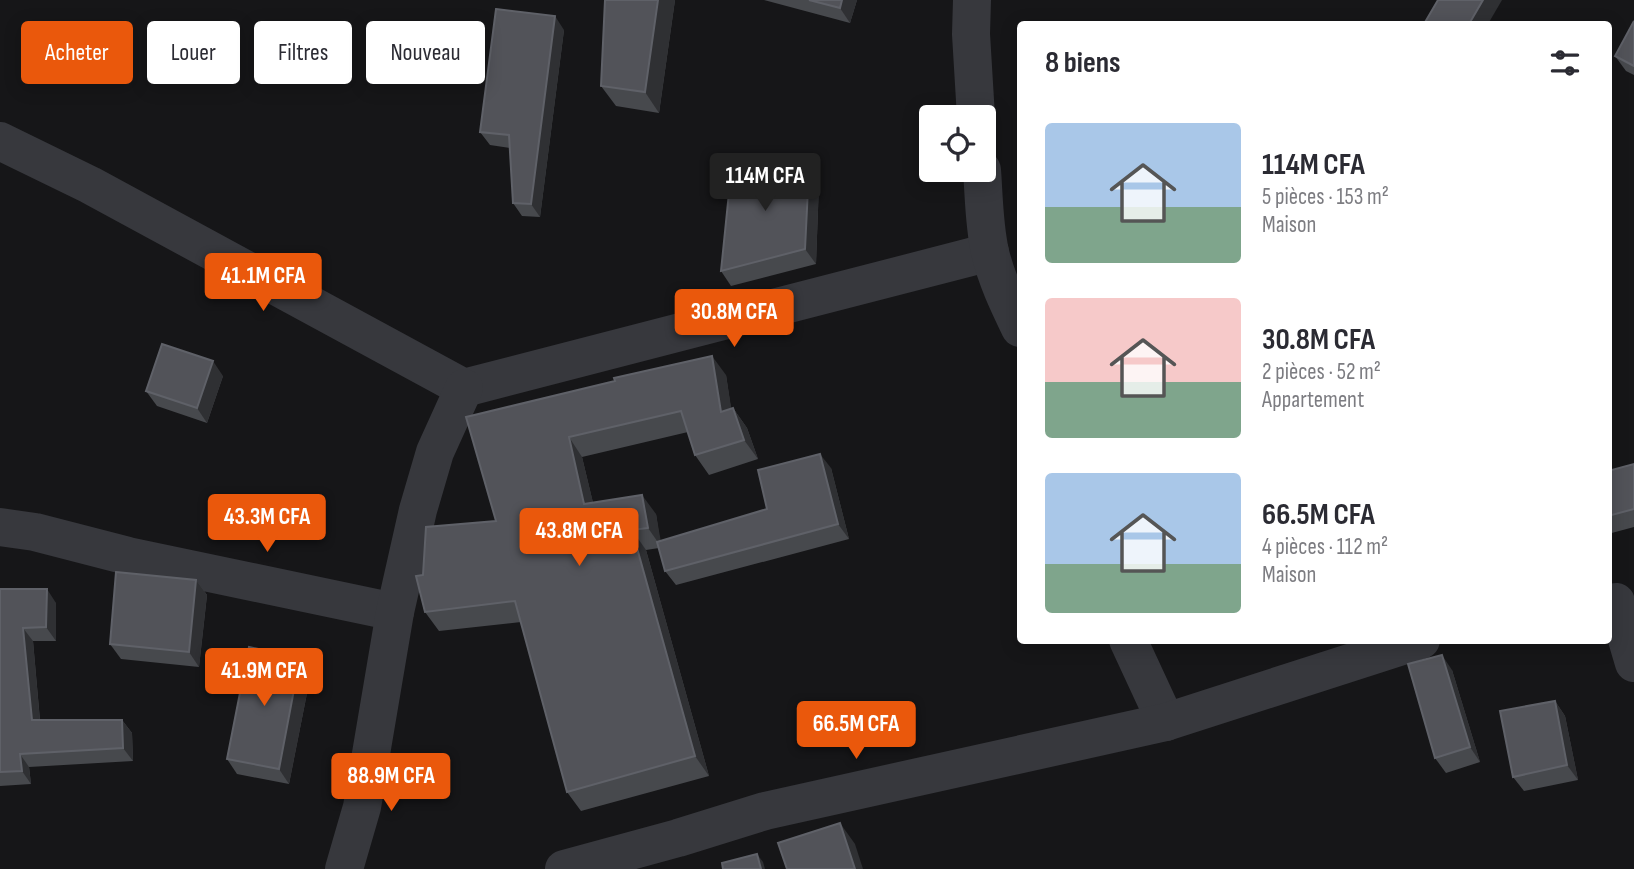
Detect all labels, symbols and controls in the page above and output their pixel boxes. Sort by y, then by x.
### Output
chip: Acheter [21,21,133,84]
chip: Louer [147,21,240,84]
chip: Filtres [254,21,352,84]
chip: Nouveau [366,21,485,84]
icon: filters [1546,44,1584,82]
text: 8 biens [1045,45,1121,81]
map controls [919,105,996,182]
button: locate [919,105,996,182]
text: 114M CFA [1262,147,1365,183]
icon: home [1101,151,1185,235]
pin: 114M CFA [693,154,837,213]
text: 114M CFA [726,162,804,190]
text: 5 pièces · 153 m² [1262,183,1389,211]
text: Maison [1262,211,1316,239]
pin: 41.1M CFA [183,254,343,313]
text: 41.1M CFA [221,262,305,290]
pin: 30.8M CFA [654,290,814,349]
text: 30.8M CFA [691,298,777,326]
text: 30.8M CFA [1262,322,1375,358]
icon: home [1101,326,1185,410]
text: 2 pièces · 52 m² [1262,358,1381,386]
text: Appartement [1262,386,1364,414]
pin: 43.3M CFA [187,494,347,554]
text: 66.5M CFA [1262,497,1375,533]
icon: home [1101,501,1185,585]
text: 43.3M CFA [224,503,310,531]
pin: 43.8M CFA [499,508,659,568]
text: 43.8M CFA [536,517,622,545]
text: 4 pièces · 112 m² [1262,533,1388,561]
text: Maison [1262,561,1316,589]
pin: 41.9M CFA [184,648,344,708]
text: 41.9M CFA [221,657,307,685]
pin: 66.5M CFA [776,702,936,761]
text: 66.5M CFA [813,710,899,738]
pin: 88.9M CFA [311,754,471,813]
text: 88.9M CFA [347,762,435,790]

